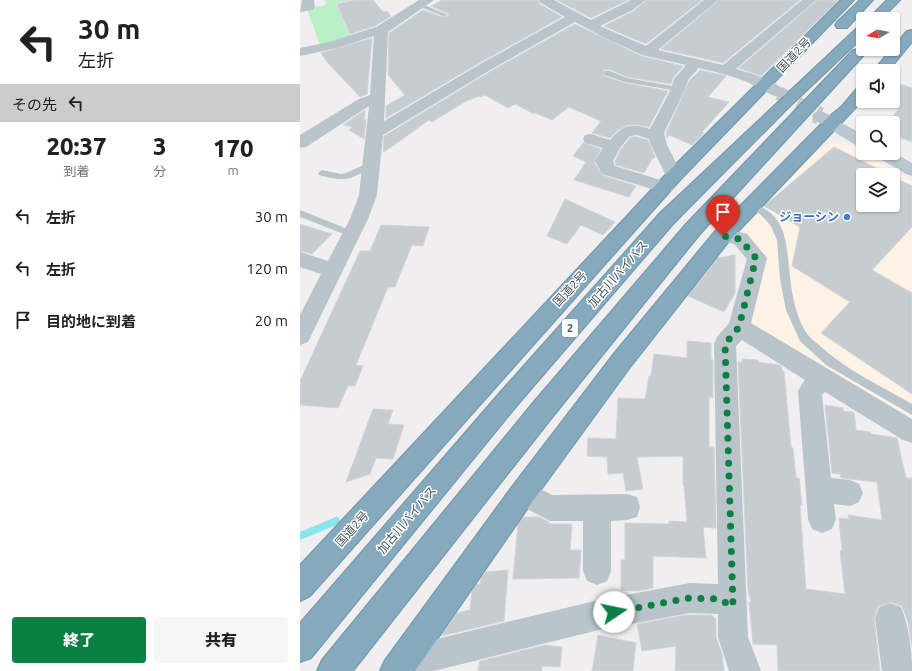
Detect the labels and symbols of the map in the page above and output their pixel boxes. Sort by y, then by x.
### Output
north arrow [856,12,900,56]
street label: 国道2号 [774,35,813,75]
pin [706,195,740,236]
place label: ジョーシン [779,210,839,223]
marker: ジョーシン [842,212,852,222]
street label: 加古川バイパス [585,238,650,310]
street label: 国道2号 [550,269,589,309]
road number: 2 [562,319,578,337]
street label: 加古川バイパス [375,483,439,556]
street label: 国道2号 [332,508,371,549]
position arrow [593,591,635,633]

